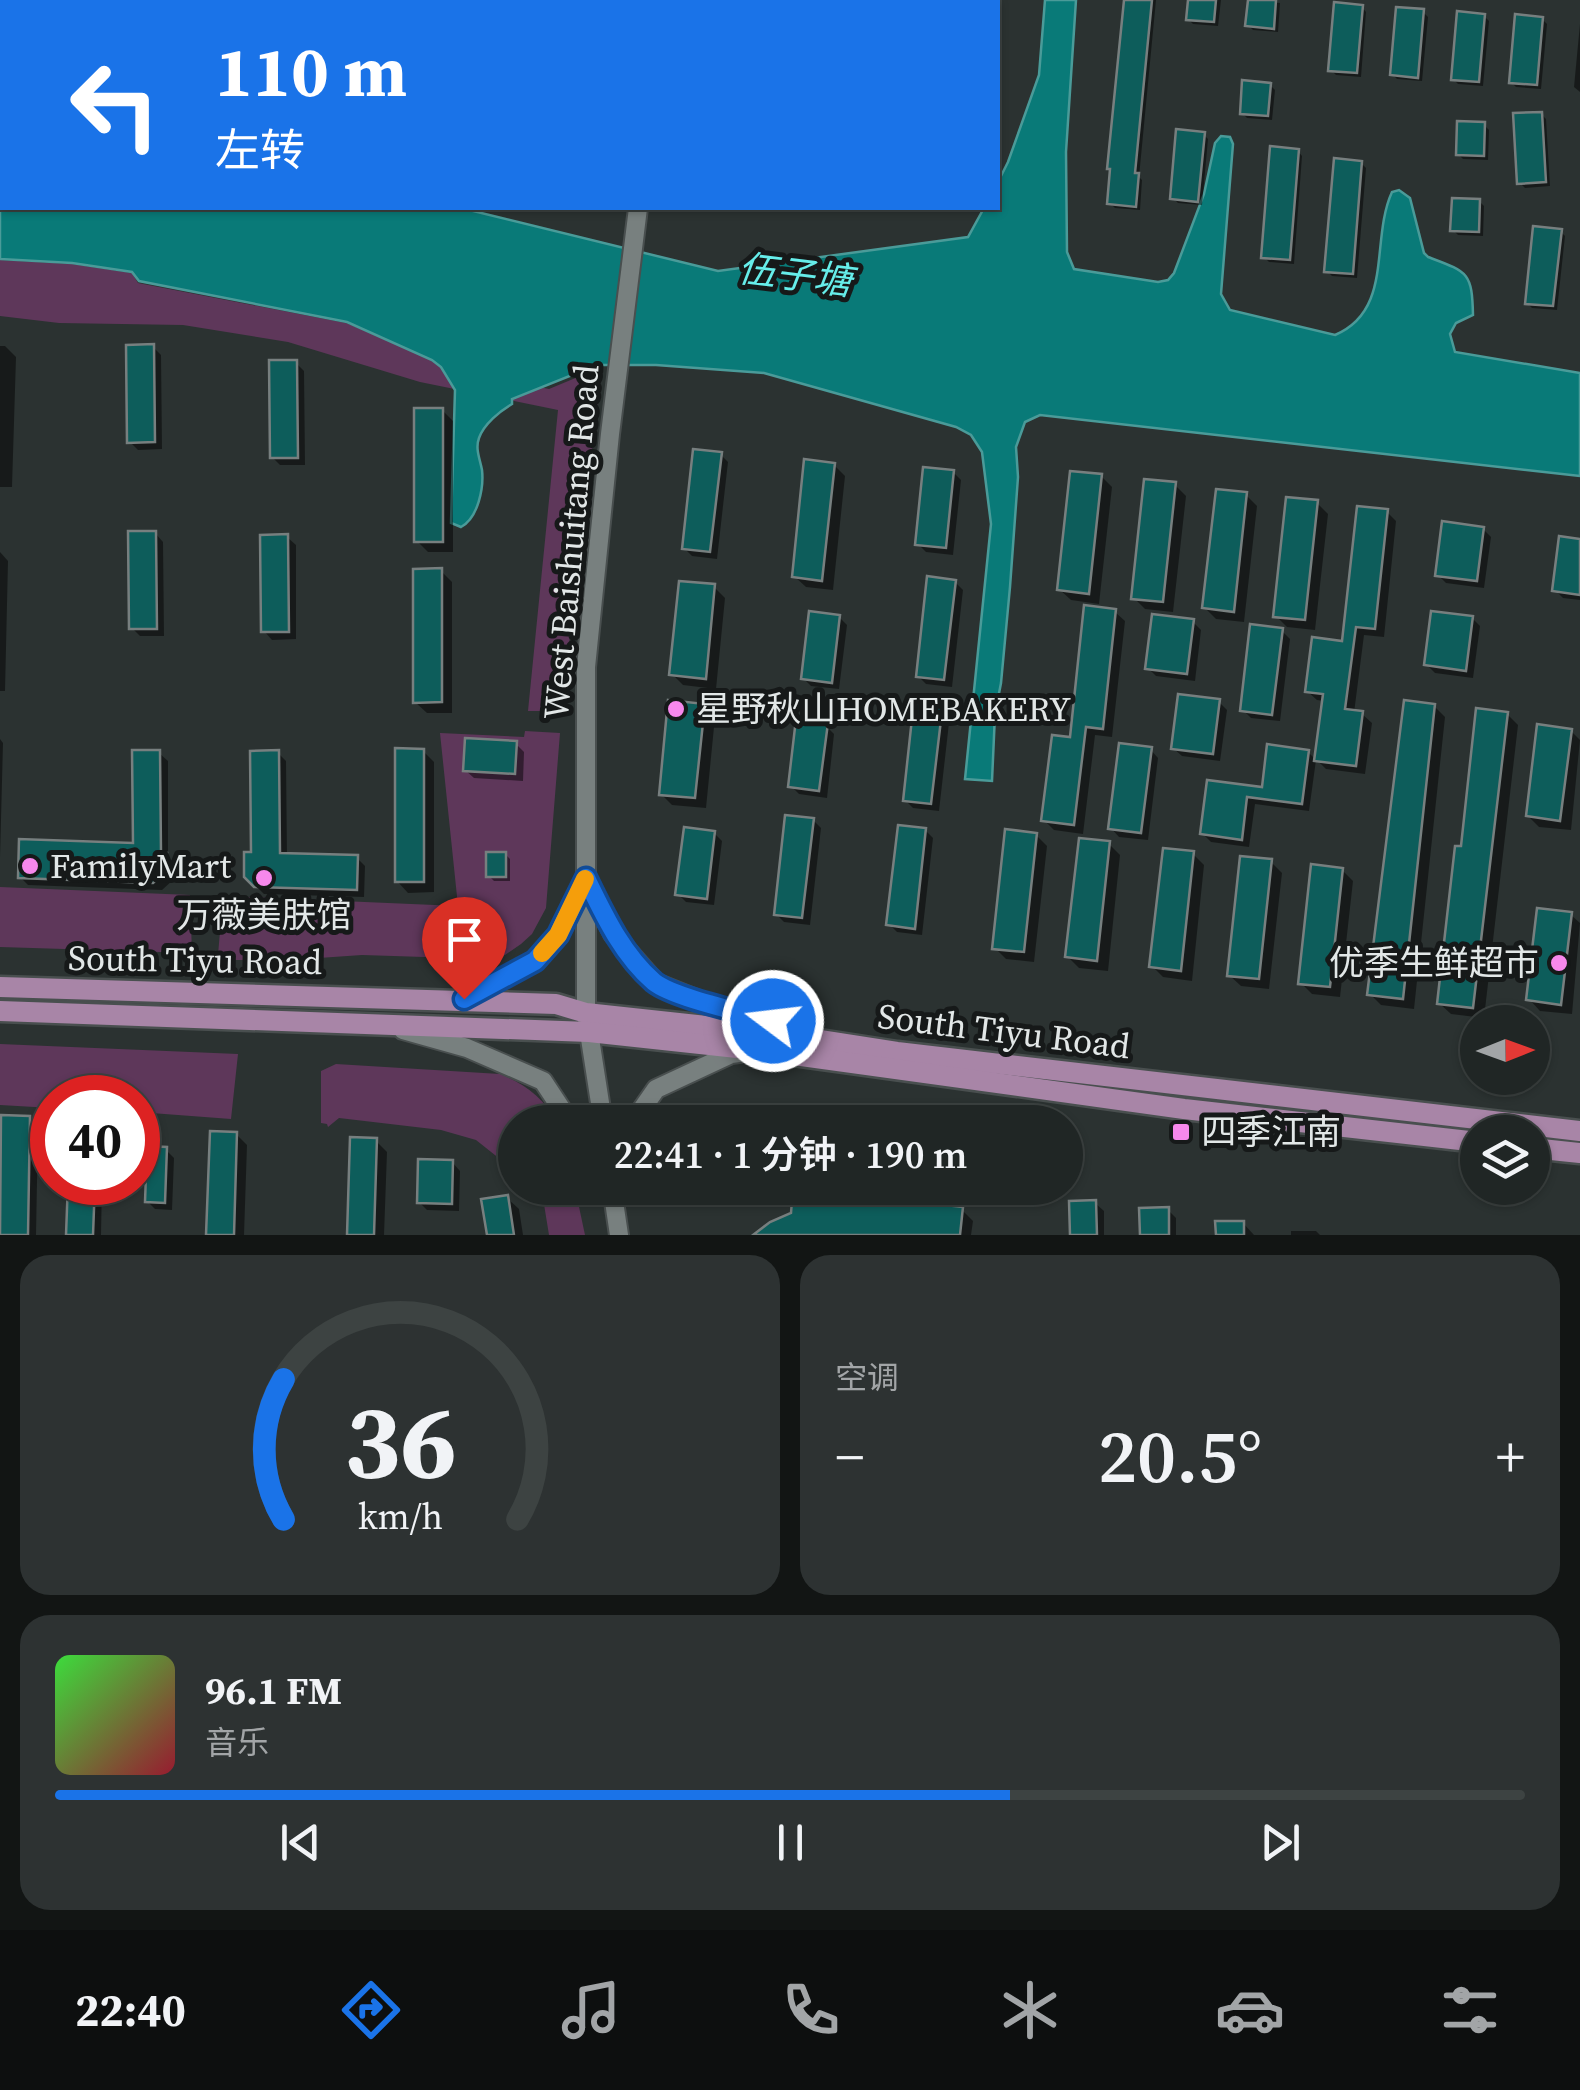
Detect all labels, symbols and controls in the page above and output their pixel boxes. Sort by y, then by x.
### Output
text: 110 m [215,23,407,119]
icon: left [50,40,180,170]
text: 左转 [215,119,305,181]
water label: 伍子塘 [735,242,861,308]
street label: West Baishuitang Road [532,362,610,722]
place label: 星野秋山HOMEBAKERY [696,685,1071,733]
marker: 星野秋山HOMEBAKERY [665,698,687,720]
place label: FamilyMart [50,842,232,890]
marker: FamilyMart [19,855,41,877]
marker: 万薇美肤馆 [253,867,275,889]
place label: 万薇美肤馆 [176,891,352,939]
pin [422,897,507,1000]
icon: arrive [437,912,492,967]
street label: South Tiyu Road [68,934,322,986]
place label: 优季生鲜超市 [1329,939,1539,987]
marker: 优季生鲜超市 [1548,952,1570,974]
position arrow [721,969,825,1073]
street label: South Tiyu Road [875,992,1133,1070]
north arrow [1460,1005,1550,1095]
map controls [1460,1005,1550,1205]
speed limit sign: 40 [30,1075,160,1205]
place label: 四季江南 [1201,1108,1341,1156]
button: layers [1460,1115,1550,1205]
marker: 四季江南 [1170,1121,1192,1143]
text: 22:41 · 1 分钟 · 190 m [614,1129,967,1181]
text: 空调 [835,1356,899,1400]
text: 36 [344,1369,456,1512]
text: 20.5° [1098,1404,1262,1507]
text: − [835,1419,864,1494]
text: + [1496,1419,1525,1494]
text: km/h [357,1492,443,1541]
text: 96.1 FM [205,1665,342,1717]
text: 音乐 [205,1721,269,1765]
icon: previous [273,1815,328,1870]
icon: pause [763,1815,818,1870]
icon: next [1253,1815,1308,1870]
icon: directions [336,1975,406,2045]
icon: music [556,1975,626,2045]
icon: phone [776,1975,846,2045]
icon: climate [995,1975,1065,2045]
icon: car [1215,1975,1285,2045]
icon: filters [1435,1975,1505,2045]
text: 22:40 [75,1979,186,2041]

